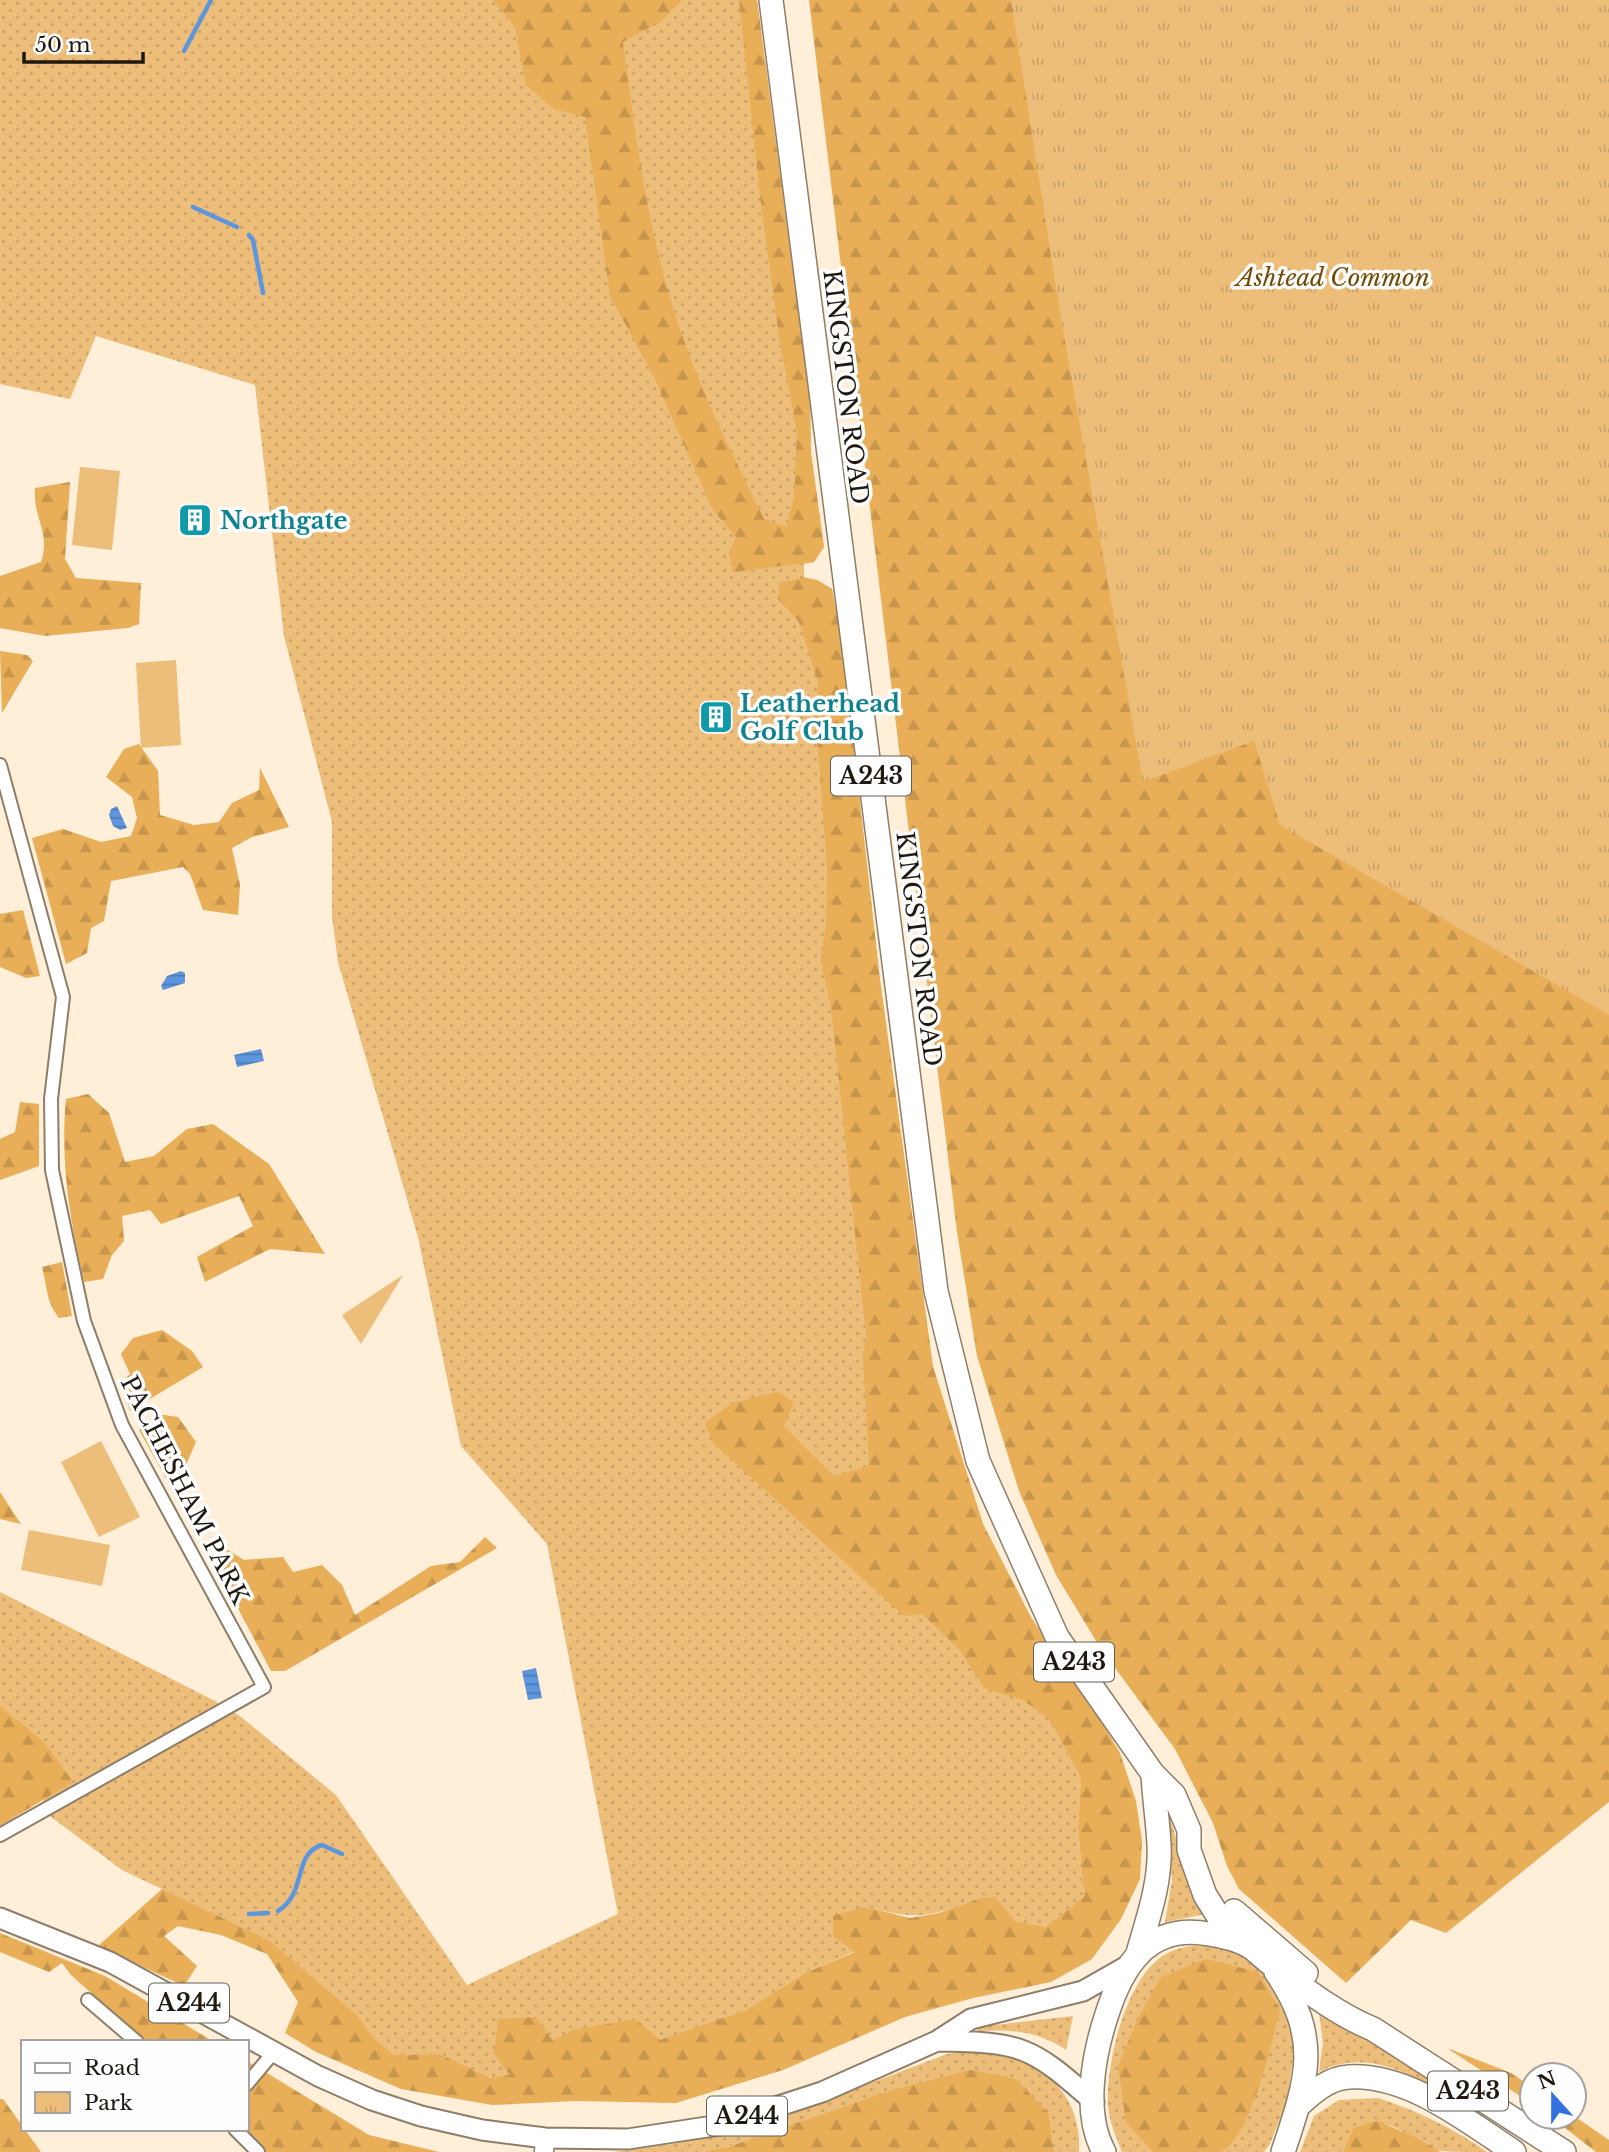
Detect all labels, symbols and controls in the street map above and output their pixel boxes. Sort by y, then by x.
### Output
scale bar [24,21,144,65]
text: 50 m [35,32,91,58]
park label: Ashtead Common [1233,263,1430,292]
street label: KINGSTON ROAD [817,268,875,506]
building icon: Northgate [176,501,214,539]
place label: Northgate [220,506,348,535]
place label: Leatherhead Golf Club [740,689,900,746]
building icon: Leatherhead Golf Club [697,698,735,736]
road number: A243 [831,756,911,796]
street label: KINGSTON ROAD [890,830,948,1068]
street label: PACHESHAM PARK [115,1371,256,1610]
road number: A243 [1034,1642,1114,1681]
road number: A244 [149,1984,229,2022]
legend [21,2040,248,2131]
text: Road [84,2055,140,2081]
north arrow [1518,2061,1588,2131]
text: N [1535,2067,1560,2095]
road number: A243 [1428,2072,1508,2110]
text: Park [84,2090,133,2116]
road number: A244 [707,2096,787,2136]

